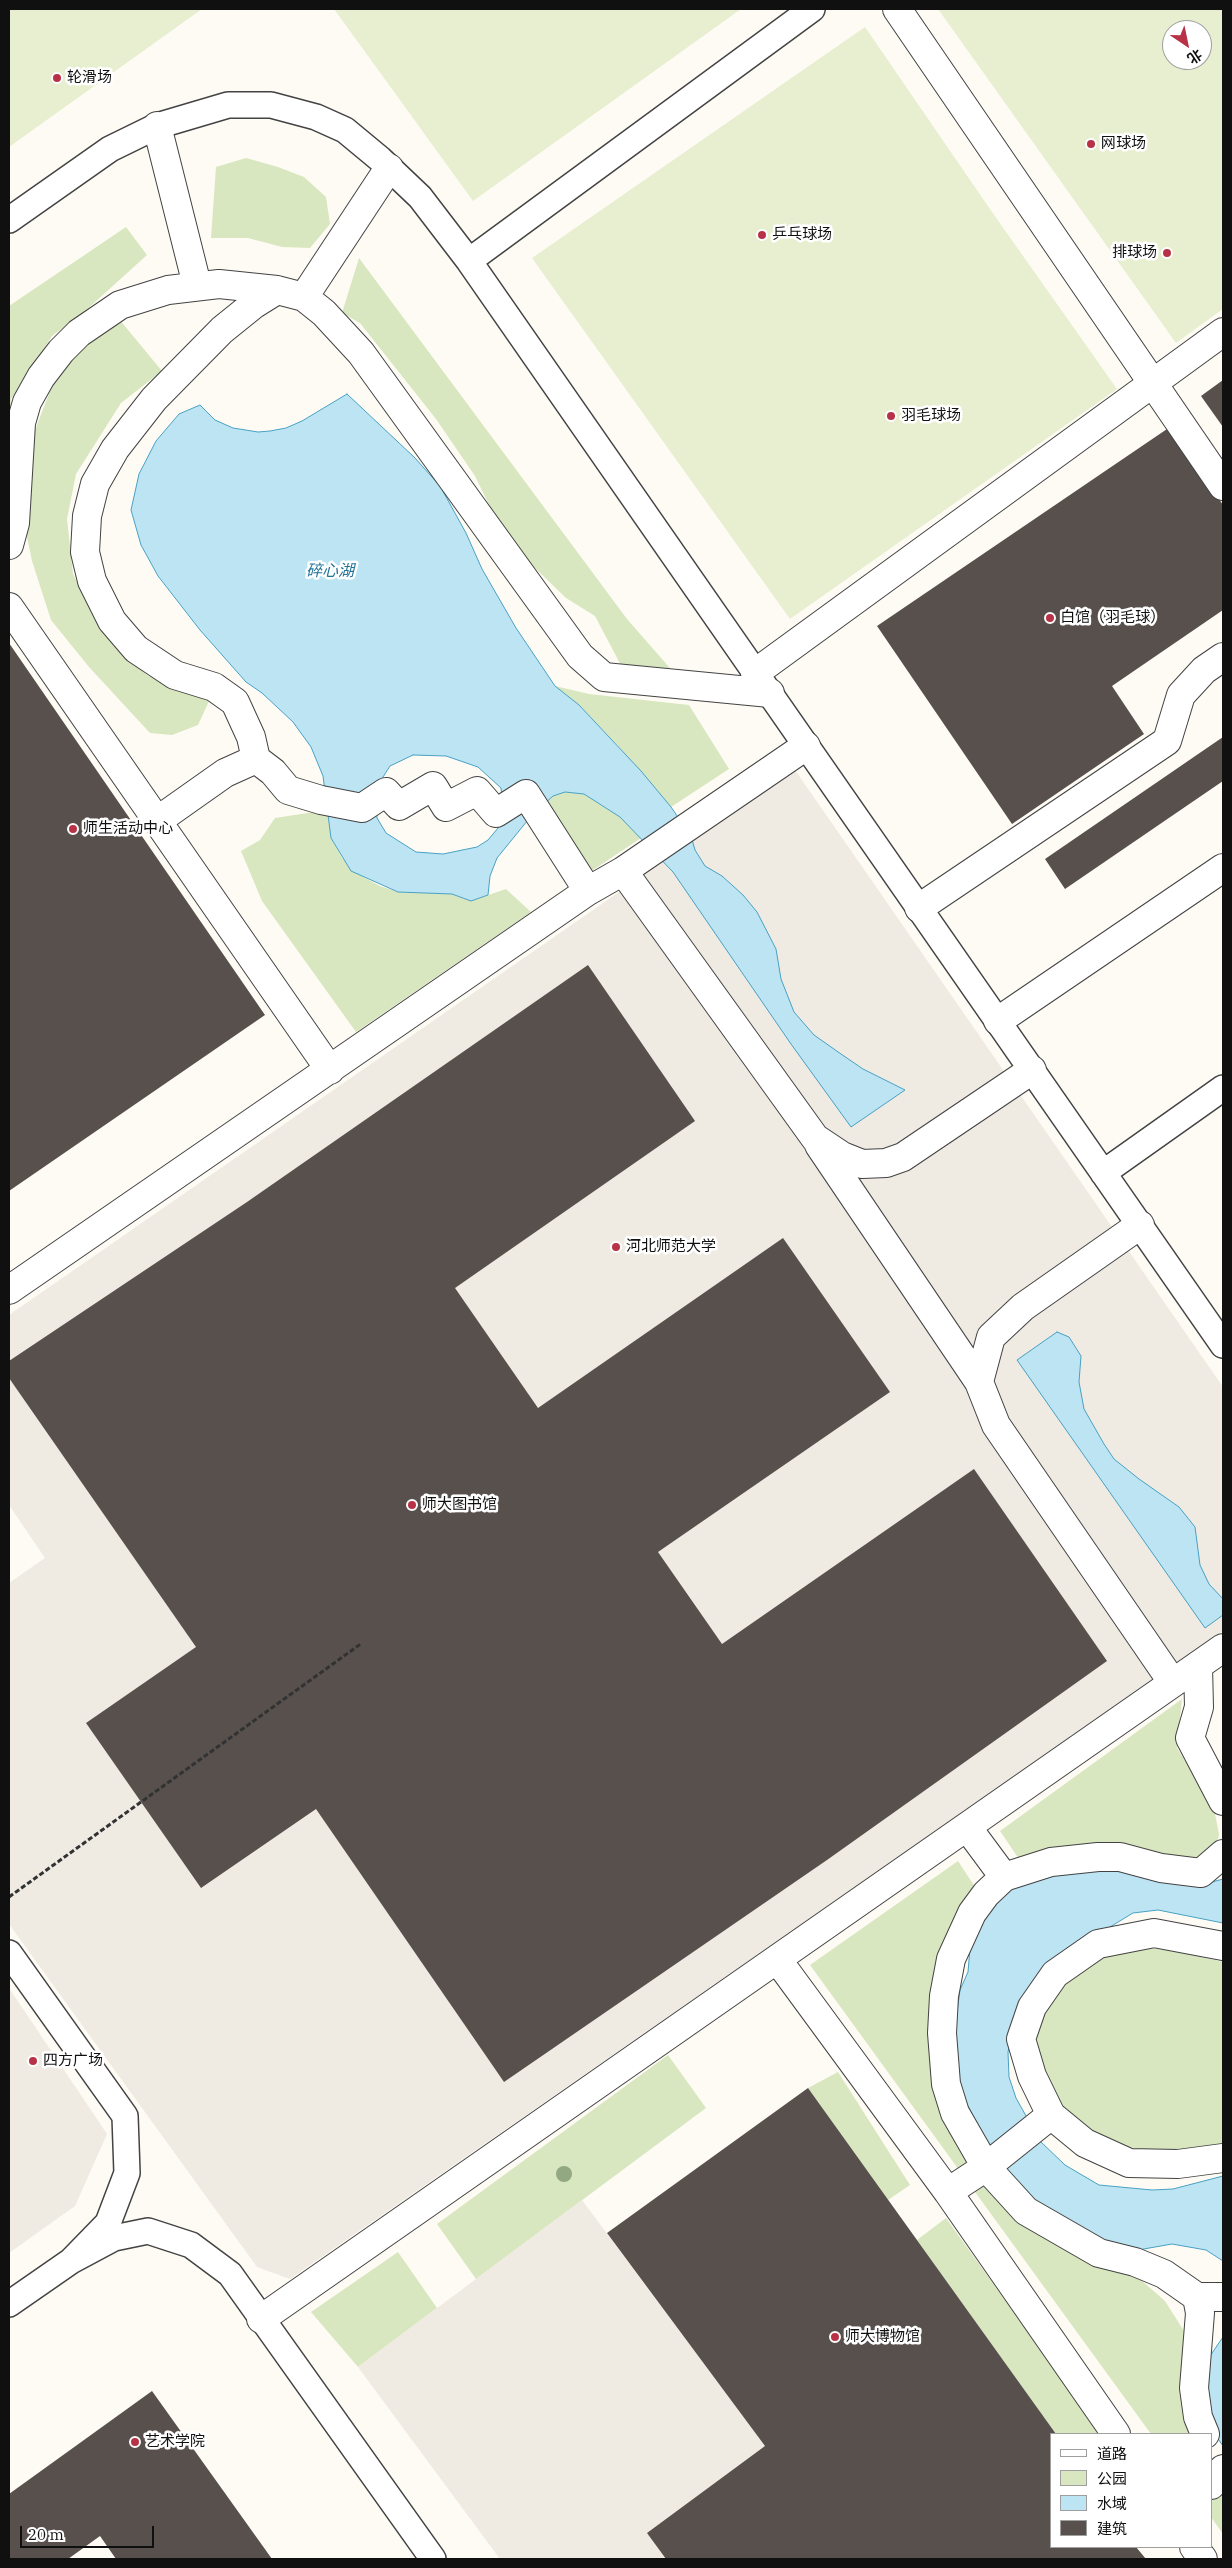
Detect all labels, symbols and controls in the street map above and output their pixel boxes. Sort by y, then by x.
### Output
north arrow [1162,20,1212,70]
text: 北 [1184,45,1206,68]
place label: 轮滑场 [67,69,112,87]
marker: 轮滑场 [51,72,63,84]
place label: 网球场 [1101,135,1146,153]
marker: 网球场 [1085,138,1097,150]
place label: 乒乓球场 [772,226,832,244]
marker: 乒乓球场 [756,229,768,241]
place label: 排球场 [1112,244,1157,262]
marker: 排球场 [1161,247,1173,259]
place label: 羽毛球场 [901,407,961,425]
marker: 羽毛球场 [885,410,897,422]
water label: 碎心湖 [306,561,354,581]
place label: 白馆（羽毛球） [1060,609,1165,627]
marker: 白馆（羽毛球） [1044,612,1056,624]
place label: 师生活动中心 [83,820,173,838]
marker: 师生活动中心 [67,823,79,835]
place label: 河北师范大学 [626,1238,716,1256]
marker: 河北师范大学 [610,1241,622,1253]
place label: 师大图书馆 [422,1496,497,1514]
marker: 师大图书馆 [406,1499,418,1511]
place label: 四方广场 [43,2052,103,2070]
marker: 四方广场 [27,2055,39,2067]
place label: 师大博物馆 [845,2328,920,2346]
marker: 师大博物馆 [829,2331,841,2343]
place label: 艺术学院 [145,2433,205,2451]
legend [1050,2433,1212,2548]
marker: 艺术学院 [129,2436,141,2448]
text: 道路 [1097,2444,1127,2463]
text: 公园 [1097,2469,1127,2488]
text: 水域 [1097,2494,1127,2513]
scale bar [22,2516,156,2548]
text: 建筑 [1097,2519,1127,2538]
text: 20 m [28,2525,64,2544]

